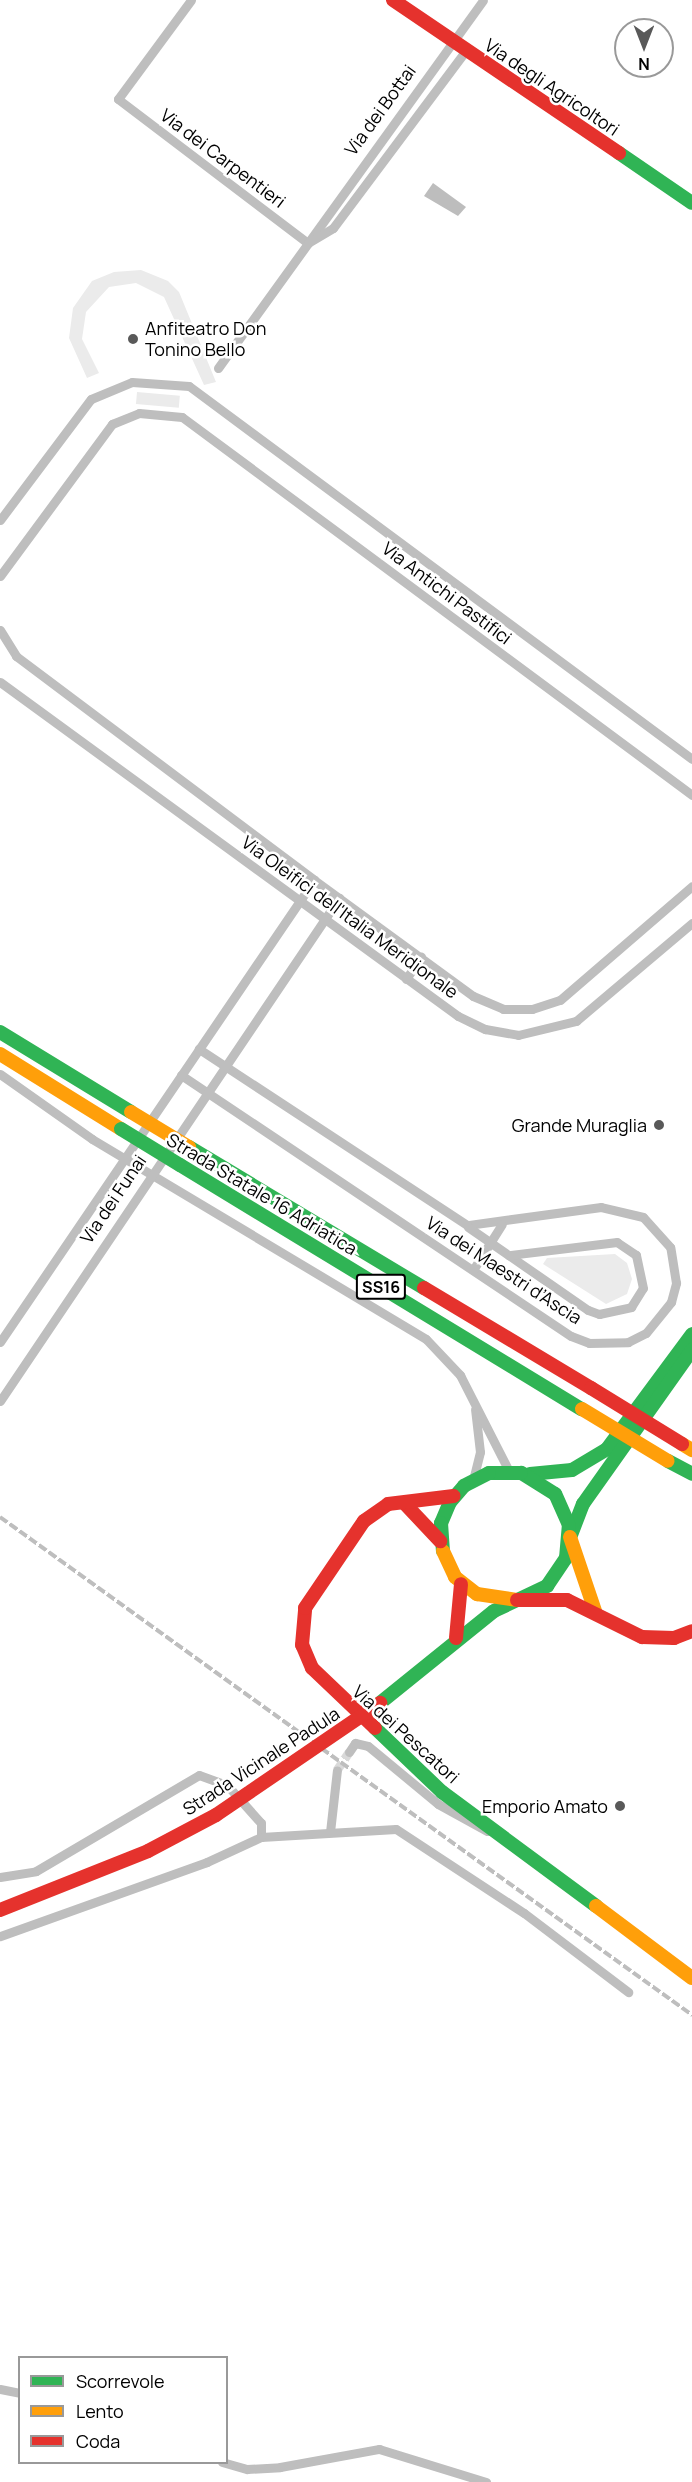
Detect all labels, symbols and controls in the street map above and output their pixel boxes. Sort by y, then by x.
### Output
north arrow [614,18,674,78]
street label: Via degli Agricoltori [481,34,623,140]
text: N [638,53,650,75]
street label: Via dei Bottai [340,61,420,159]
street label: Via dei Carpentieri [156,104,290,212]
place label: Anfiteatro Don Tonino Bello [145,318,266,360]
marker: Anfiteatro Don Tonino Bello [126,332,140,346]
street label: Via Antichi Pastifici [378,537,516,649]
street label: Via Oleifici dell'Italia Meridionale [238,831,462,1003]
place label: Grande Muraglia [512,1114,647,1136]
marker: Grande Muraglia [652,1118,666,1132]
street label: Strada Statale 16 Adriatica [163,1129,361,1259]
street label: Via dei Funai [76,1151,150,1247]
street label: Via dei Maestri d’Ascia [422,1212,586,1328]
road number: SS16 [356,1274,406,1300]
street label: Via dei Pescatori [348,1680,464,1788]
street label: Strada Vicinale Padula [179,1702,343,1820]
place label: Emporio Amato [482,1795,608,1817]
marker: Emporio Amato [613,1799,627,1813]
legend [18,2356,228,2464]
text: Scorrevole [76,2369,165,2393]
text: Lento [76,2399,124,2423]
text: Coda [76,2429,120,2453]

